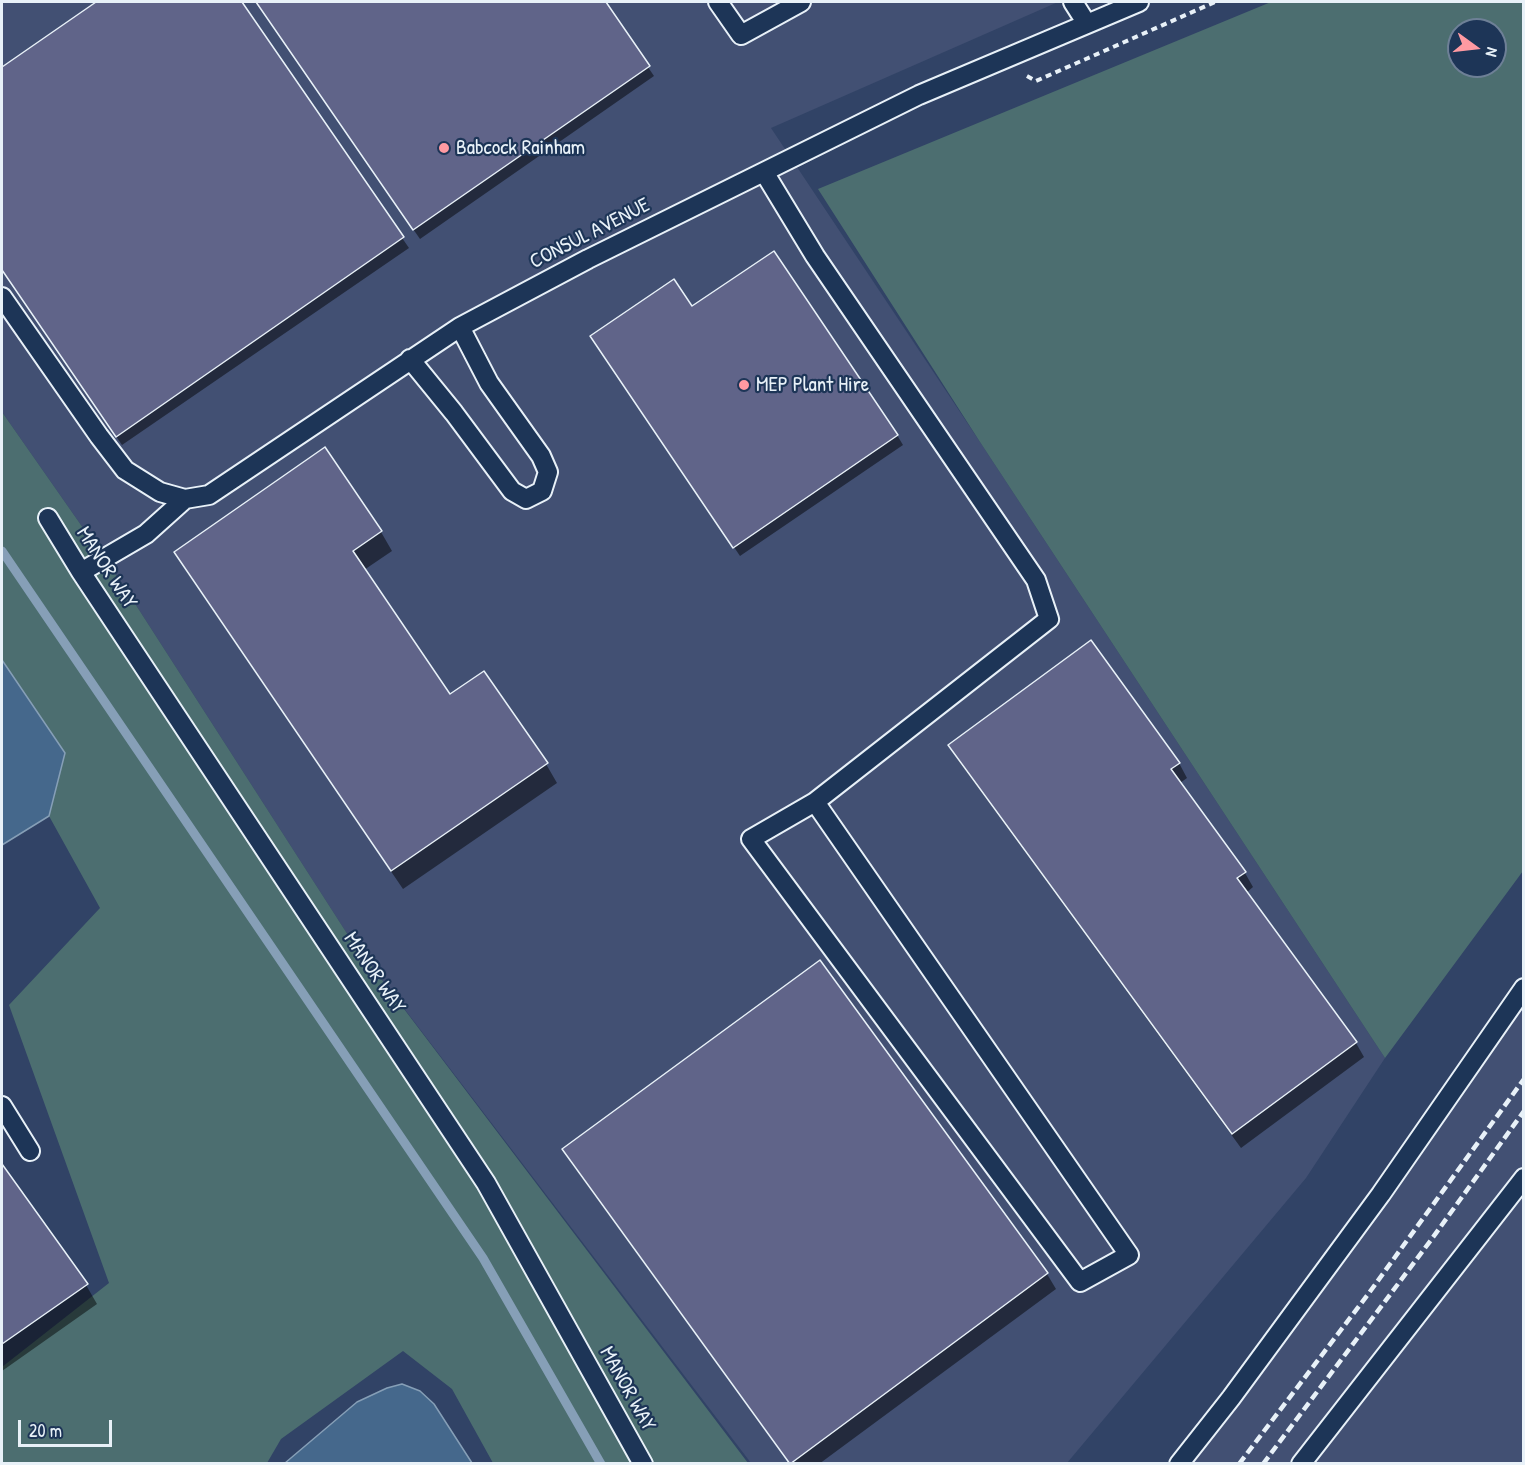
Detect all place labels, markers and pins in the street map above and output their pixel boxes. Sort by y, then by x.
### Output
place label: Babcock Rainham [456,135,585,161]
marker: Babcock Rainham [437,141,451,155]
place label: MEP Plant Hire [756,372,869,398]
marker: MEP Plant Hire [737,378,751,392]

